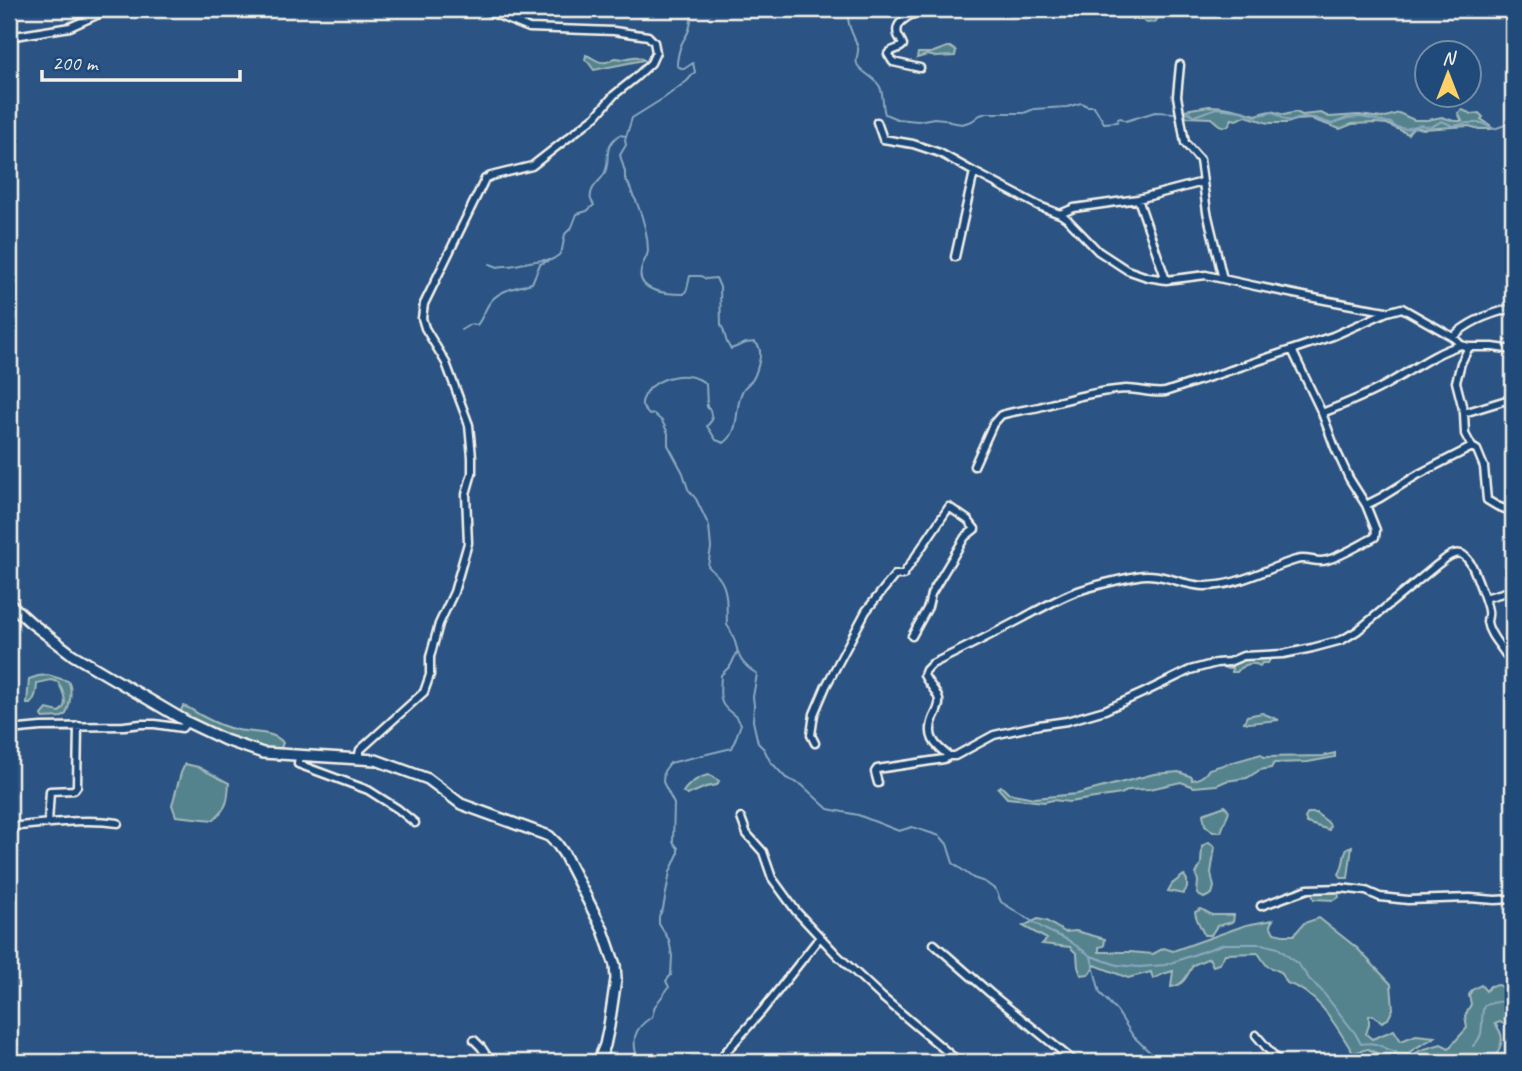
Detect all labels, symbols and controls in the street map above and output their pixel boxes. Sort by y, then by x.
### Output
scale bar [42,38,240,82]
north arrow [1414,38,1484,108]
text: N [1442,46,1457,70]
text: 200 m [52,50,99,76]

